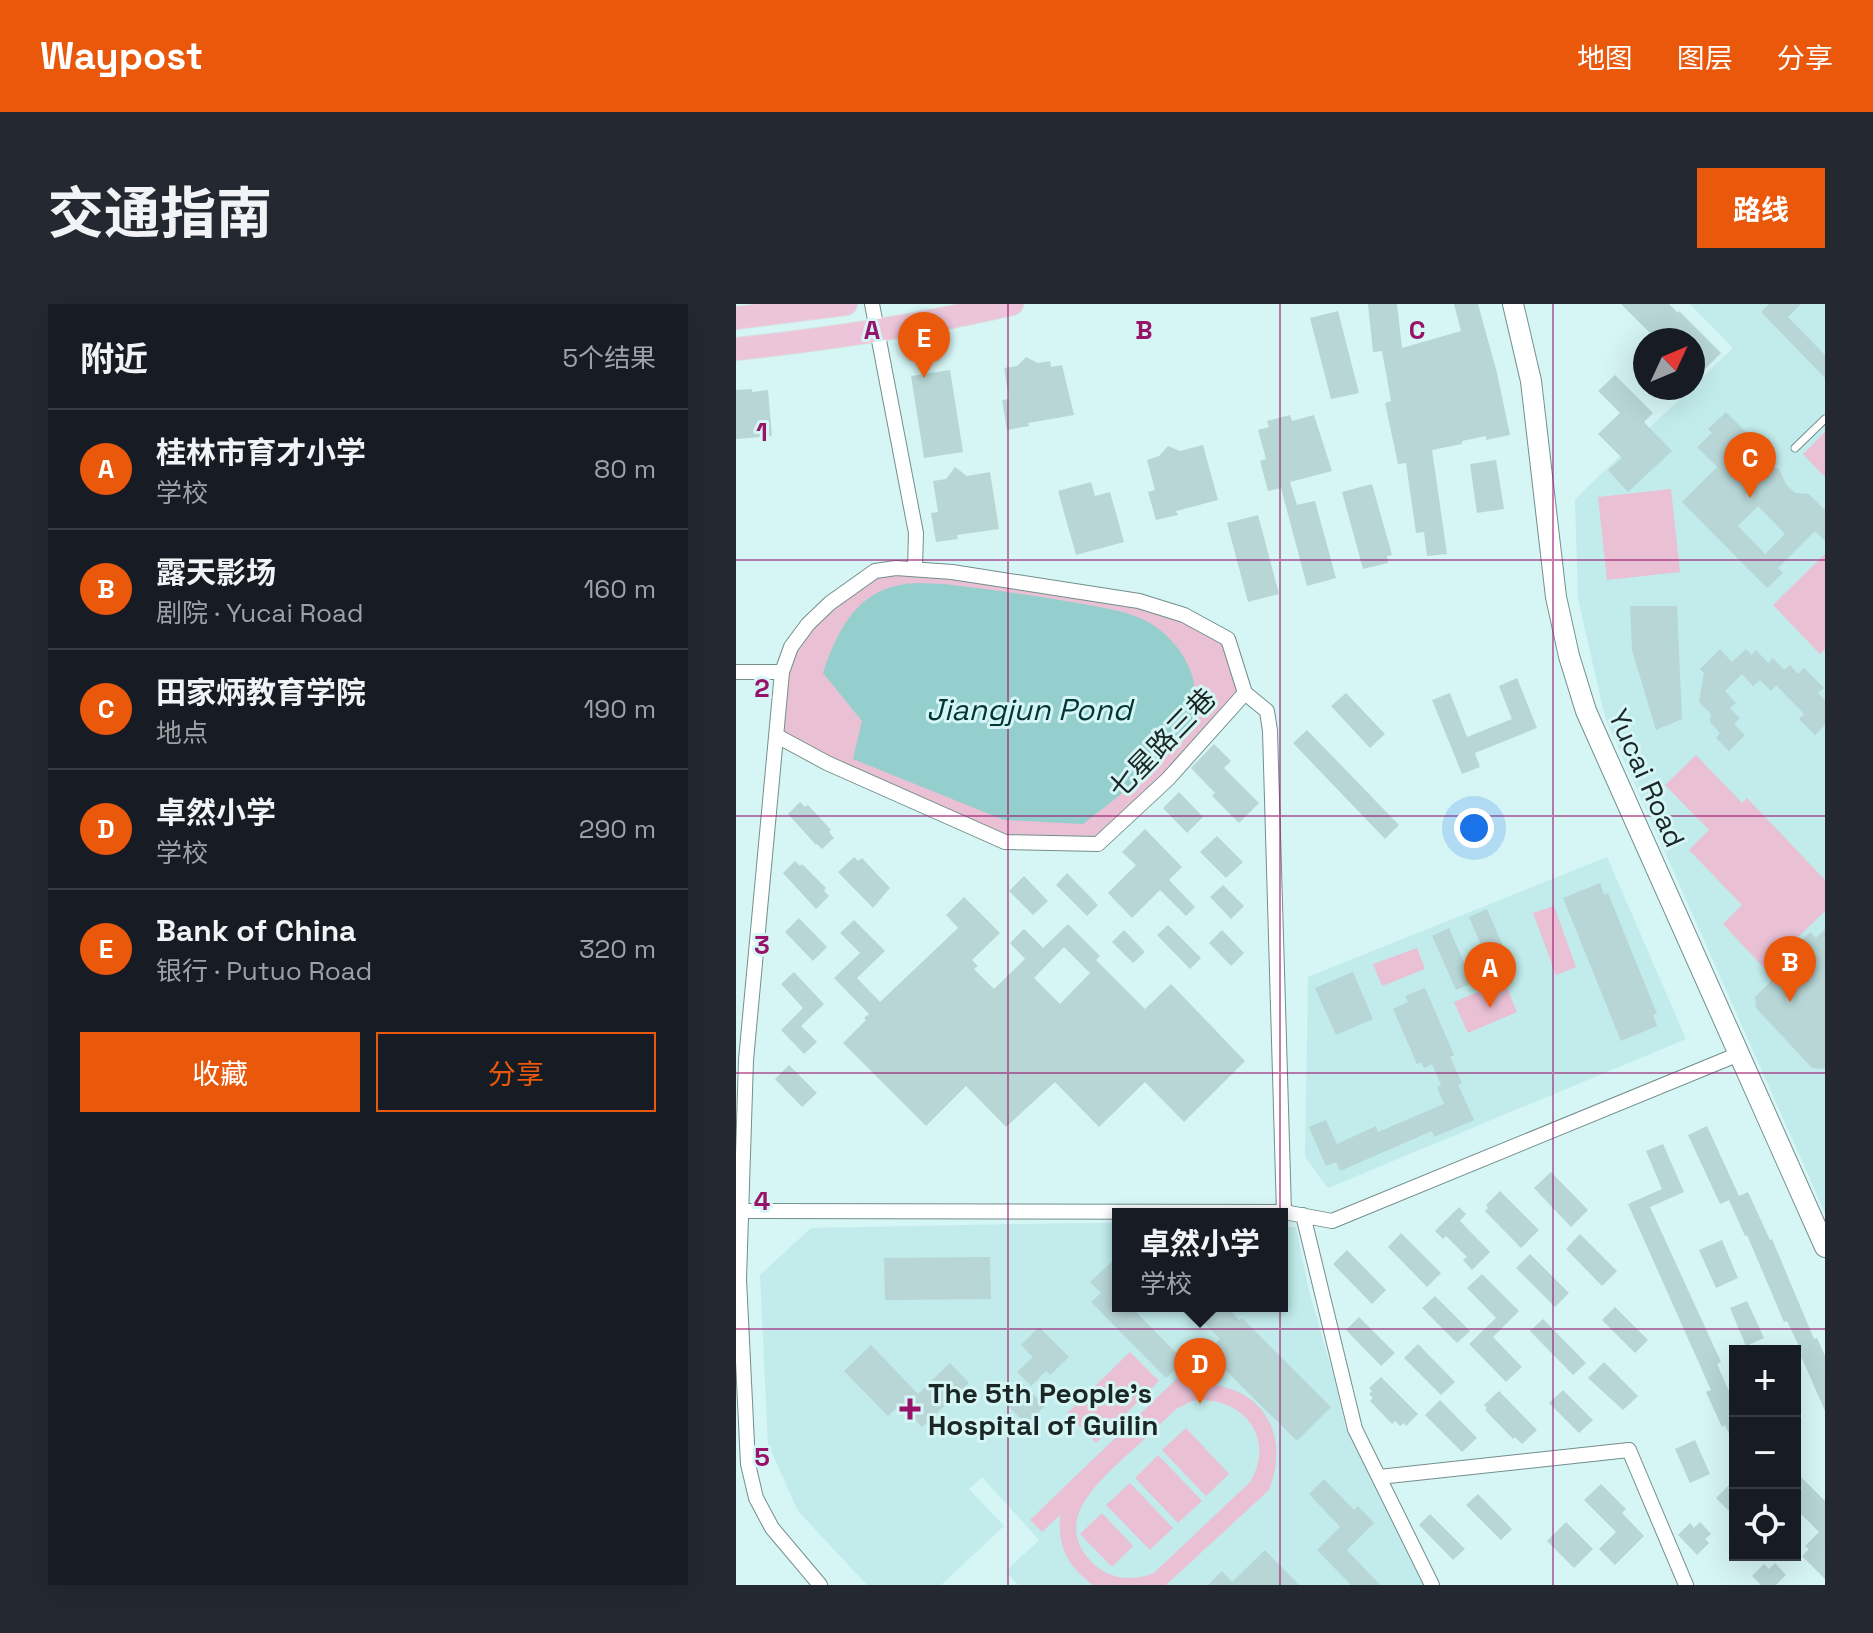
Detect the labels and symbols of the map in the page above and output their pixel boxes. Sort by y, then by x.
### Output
pin: E [898,312,950,378]
text: A [864,313,881,347]
text: B [1135,313,1153,347]
text: C [1409,313,1425,347]
north arrow [1633,328,1705,400]
text: 1 [756,415,768,449]
pin: C [1724,432,1776,498]
text: 2 [754,671,770,705]
street label: 七星路三巷 [1100,680,1224,806]
water label: Jiangjun Pond [926,690,1136,729]
street label: Yucai Road [1601,703,1693,853]
your location [1454,808,1494,848]
text: 3 [754,928,770,962]
pin: B [1764,936,1816,1002]
pin: A [1464,942,1516,1008]
text: 4 [754,1184,770,1218]
pin: D [1174,1338,1226,1404]
place label: The 5th People's Hospital of Guilin [928,1375,1158,1443]
marker: The 5th People's Hospital of Guilin [899,1398,921,1420]
text: 5 [754,1440,770,1474]

